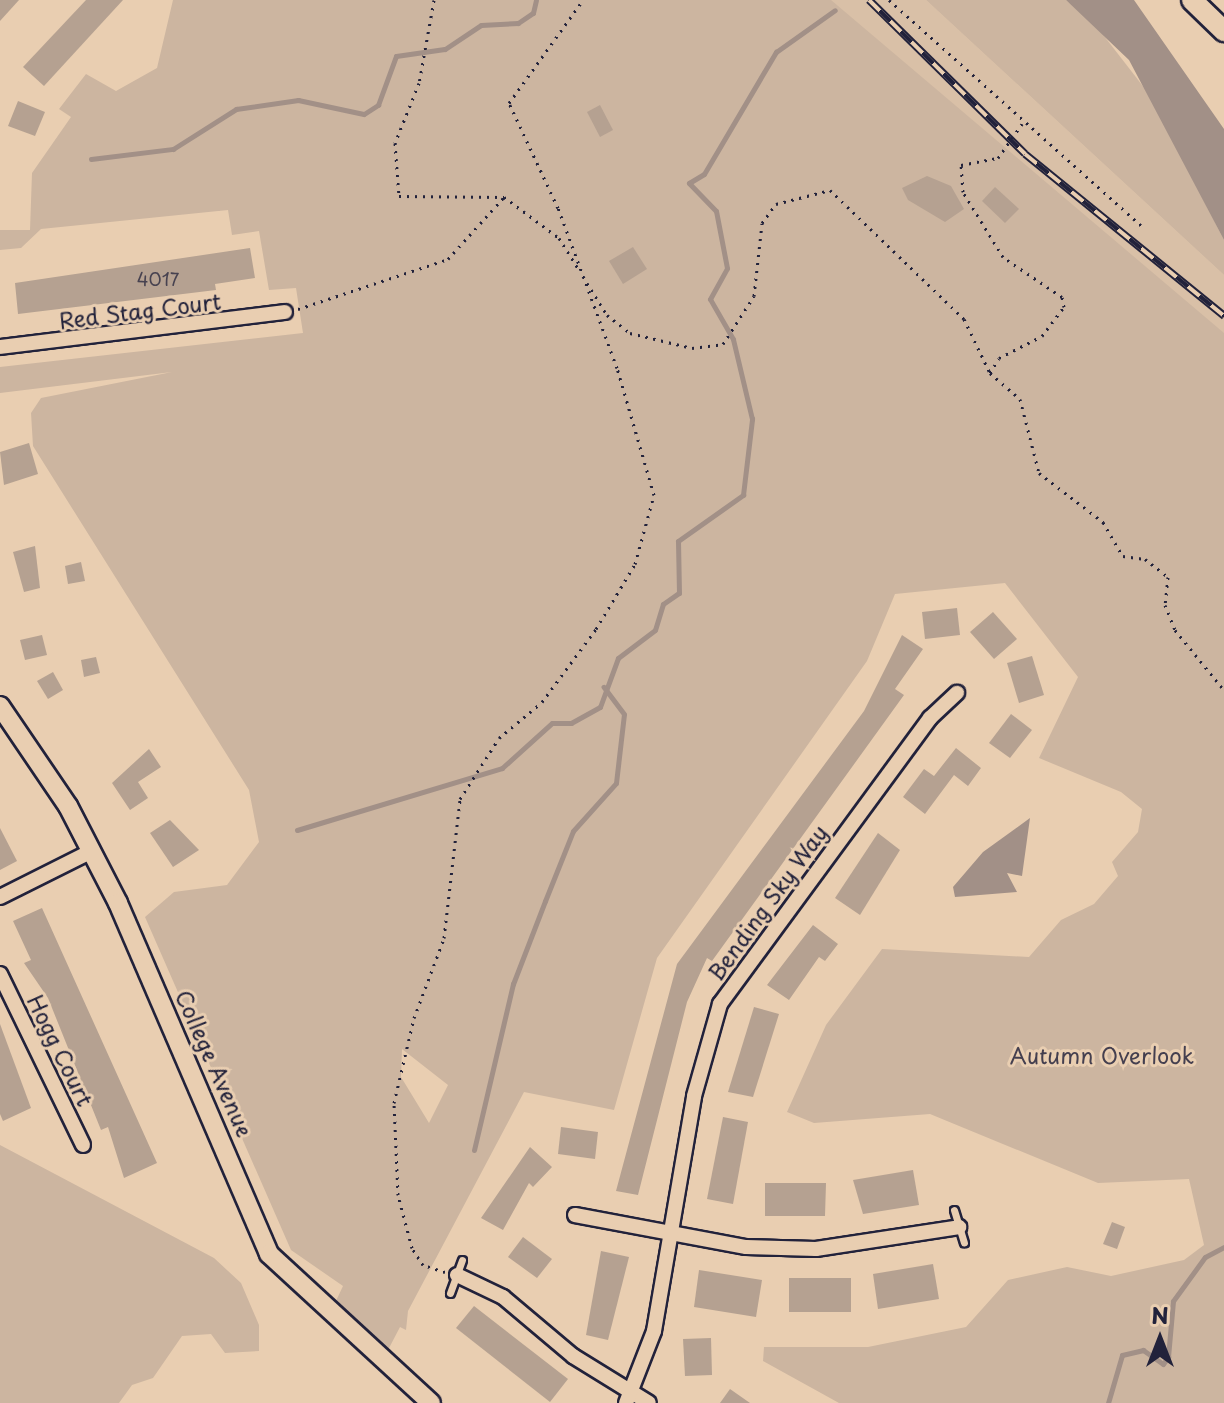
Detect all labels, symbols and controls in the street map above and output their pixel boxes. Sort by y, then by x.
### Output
house number: 4017 [137,268,179,290]
street label: Red Stag Court [57,287,223,333]
street label: Bending Sky Way [701,818,833,986]
street label: College Avenue [171,985,259,1141]
street label: Hogg Court [22,990,100,1110]
park label: Autumn Overlook [1010,1042,1194,1068]
text: N [1151,1298,1169,1331]
north arrow [1120,1299,1200,1379]

